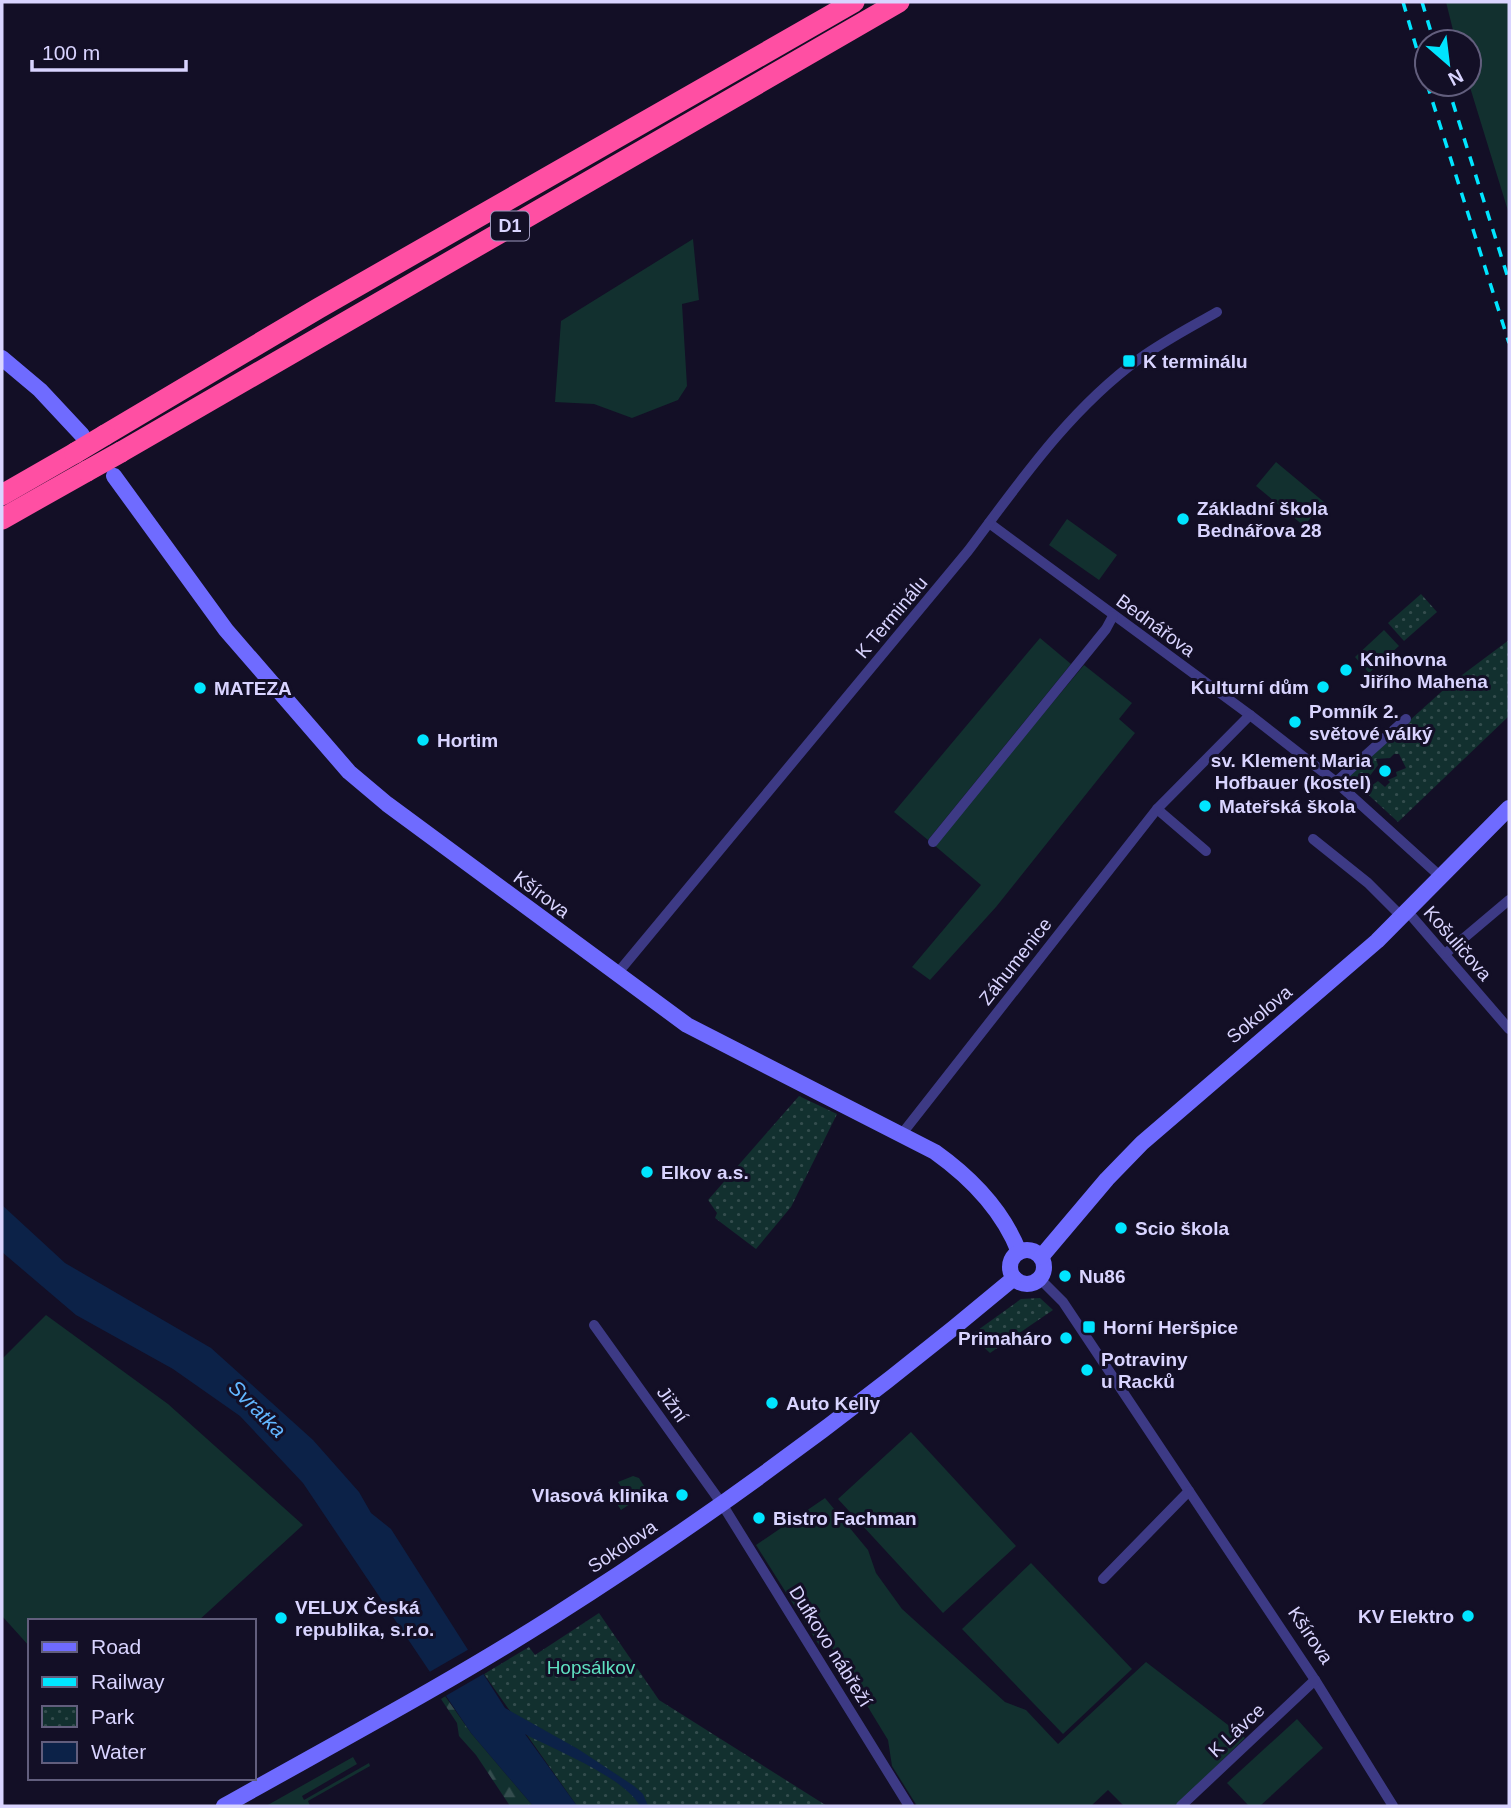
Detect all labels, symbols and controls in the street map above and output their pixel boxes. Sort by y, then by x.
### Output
scale bar [32,28,186,72]
north arrow [1413,28,1483,98]
text: 100 m [42,41,100,64]
text: N [1445,65,1467,90]
road number: D1 [491,211,529,240]
place label: K terminálu [1143,351,1248,372]
marker: K terminálu [1121,353,1137,369]
place label: Základní škola Bednářova 28 [1197,498,1328,541]
marker: Základní škola Bednářova 28 [1175,511,1191,527]
street label: K Terminálu [851,572,932,662]
street label: Bednářova [1112,590,1199,661]
place label: Knihovna Jiřího Mahena [1360,649,1488,692]
marker: Knihovna Jiřího Mahena [1338,662,1354,678]
place label: Kulturní dům [1191,677,1309,698]
place label: MATEZA [214,678,292,699]
marker: Kulturní dům [1315,679,1331,695]
marker: MATEZA [192,680,208,696]
place label: Pomník 2. světové válký [1309,701,1433,744]
marker: Pomník 2. světové válký [1287,714,1303,730]
place label: Hortim [437,730,498,751]
marker: Hortim [415,732,431,748]
place label: sv. Klement Maria Hofbauer (kostel) [1211,750,1371,793]
marker: sv. Klement Maria Hofbauer (kostel) [1377,763,1393,779]
place label: Mateřská škola [1219,796,1356,817]
marker: Mateřská škola [1197,798,1213,814]
street label: Kšírova [510,867,574,922]
street label: Košuličova [1420,902,1496,985]
street label: Záhumenice [975,914,1056,1009]
street label: Sokolova [1223,981,1296,1048]
place label: Elkov a.s. [661,1162,749,1183]
marker: Elkov a.s. [639,1164,655,1180]
place label: Scio škola [1135,1218,1229,1239]
marker: Scio škola [1113,1220,1129,1236]
place label: Nu86 [1079,1266,1125,1287]
marker: Nu86 [1057,1268,1073,1284]
place label: Horní Heršpice [1103,1317,1238,1338]
marker: Horní Heršpice [1081,1319,1097,1335]
place label: Primaháro [958,1328,1052,1349]
marker: Primaháro [1058,1330,1074,1346]
place label: Potraviny u Racků [1101,1349,1188,1392]
marker: Potraviny u Racků [1079,1362,1095,1378]
water label: Svratka [224,1375,291,1442]
street label: Jižní [653,1382,693,1427]
place label: Auto Kelly [786,1393,880,1414]
marker: Auto Kelly [764,1395,780,1411]
place label: Vlasová klinika [532,1485,668,1506]
marker: Vlasová klinika [674,1487,690,1503]
place label: Bistro Fachman [773,1508,917,1529]
marker: Bistro Fachman [751,1510,767,1526]
street label: Sokolova [584,1516,661,1577]
street label: Dufkovo nábřeží [785,1582,877,1711]
place label: VELUX Česká republika, s.r.o. [295,1597,434,1640]
street label: Kšírova [1284,1603,1338,1668]
place label: KV Elektro [1358,1606,1454,1627]
marker: KV Elektro [1460,1608,1476,1624]
marker: VELUX Česká republika, s.r.o. [273,1610,289,1626]
legend [28,1619,256,1780]
text: Road [91,1635,141,1658]
park label: Hopsálkov [547,1657,636,1678]
text: Railway [91,1670,165,1693]
street label: K Lávce [1204,1699,1269,1761]
text: Park [91,1705,135,1728]
text: Water [91,1740,146,1763]

